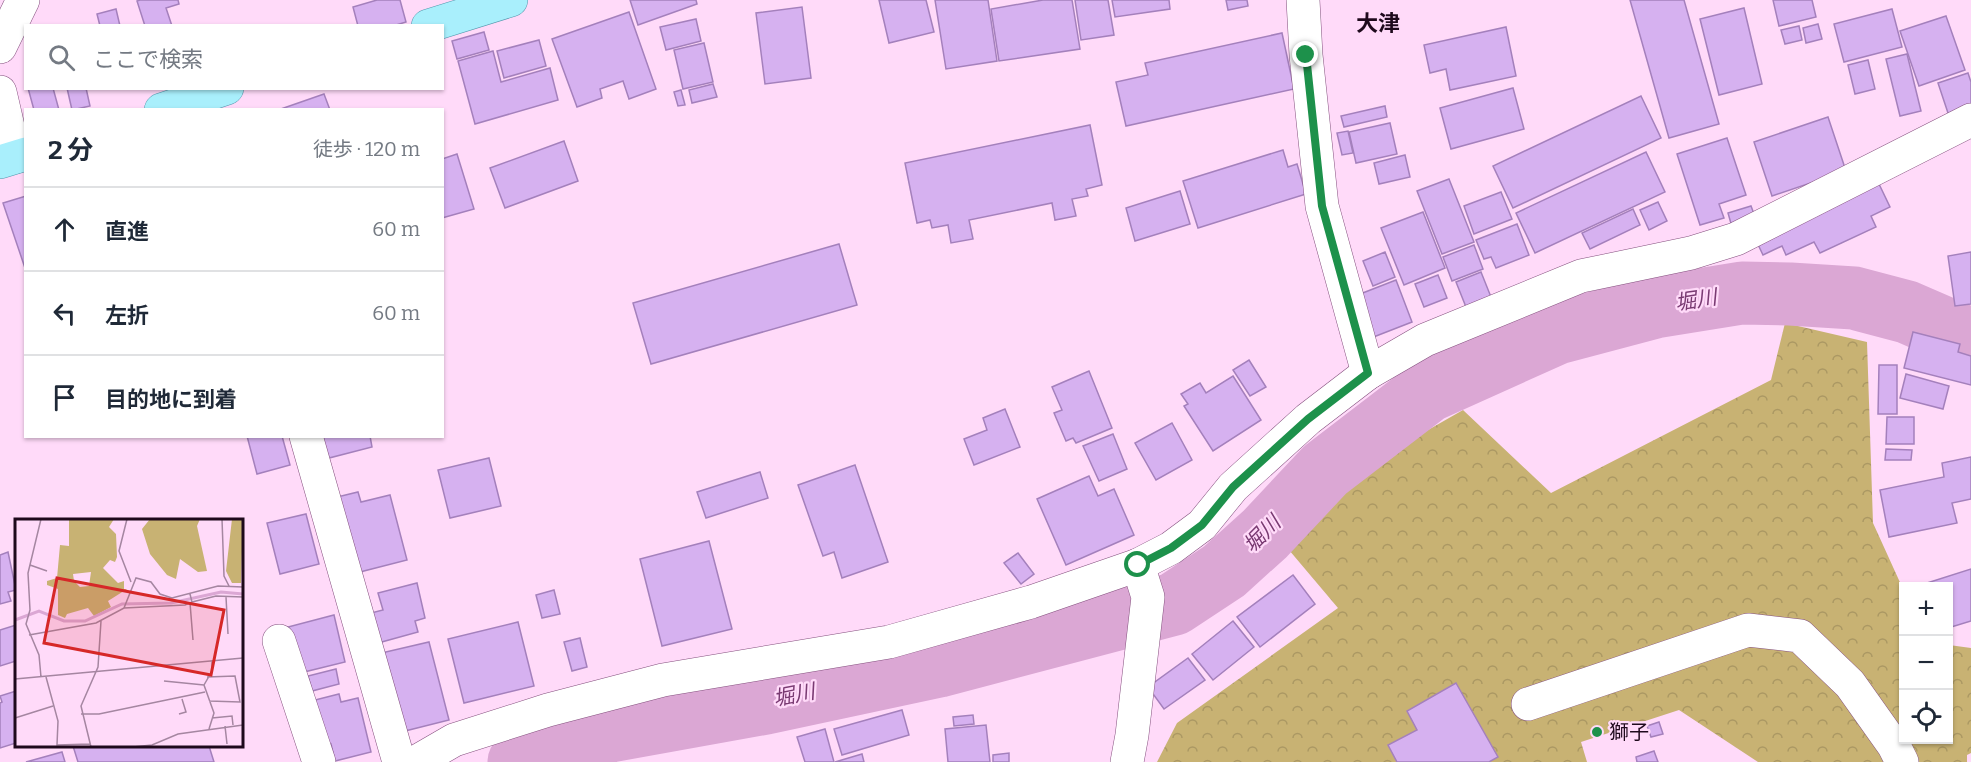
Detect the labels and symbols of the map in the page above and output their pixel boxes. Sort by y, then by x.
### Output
district label: 大津 [1356,10,1400,37]
route end [1292,41,1318,67]
water label: 堀川 [1673,284,1721,316]
water label: 堀川 [1238,509,1287,558]
inset map [15,519,243,747]
route start [1124,551,1150,577]
water label: 堀川 [771,678,819,712]
place label: 獅子 [1609,720,1649,744]
marker: 獅子 [1590,725,1604,739]

